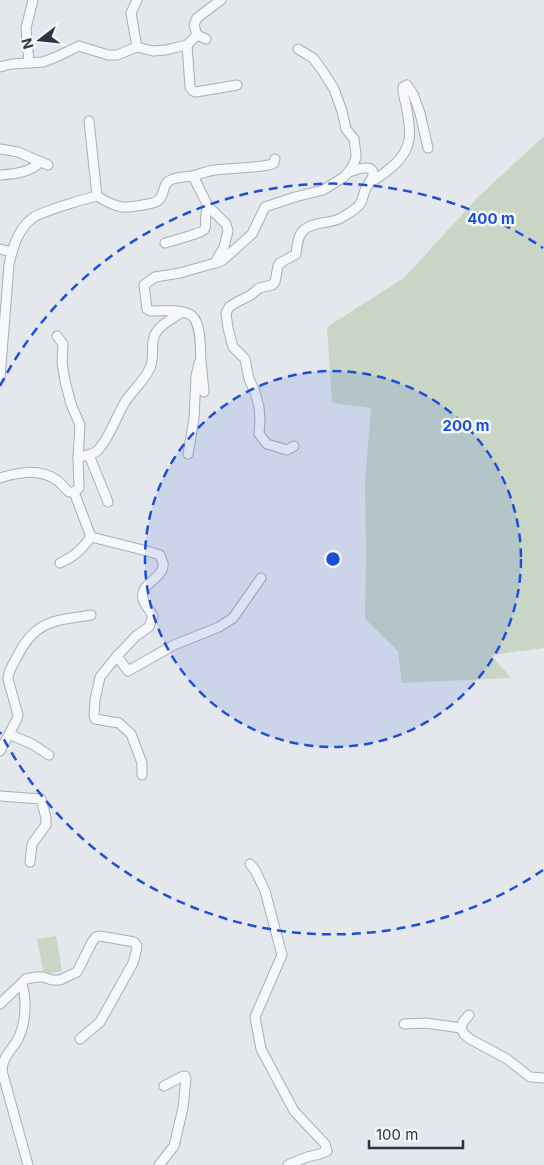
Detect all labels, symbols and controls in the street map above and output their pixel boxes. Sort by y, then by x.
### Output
north arrow [15,15,65,65]
text: N [17,36,37,51]
text: 400 m [467,209,515,228]
text: 200 m [443,416,489,435]
centre of rings [324,550,342,568]
scale bar [369,1118,463,1150]
text: 100 m [376,1125,418,1144]

